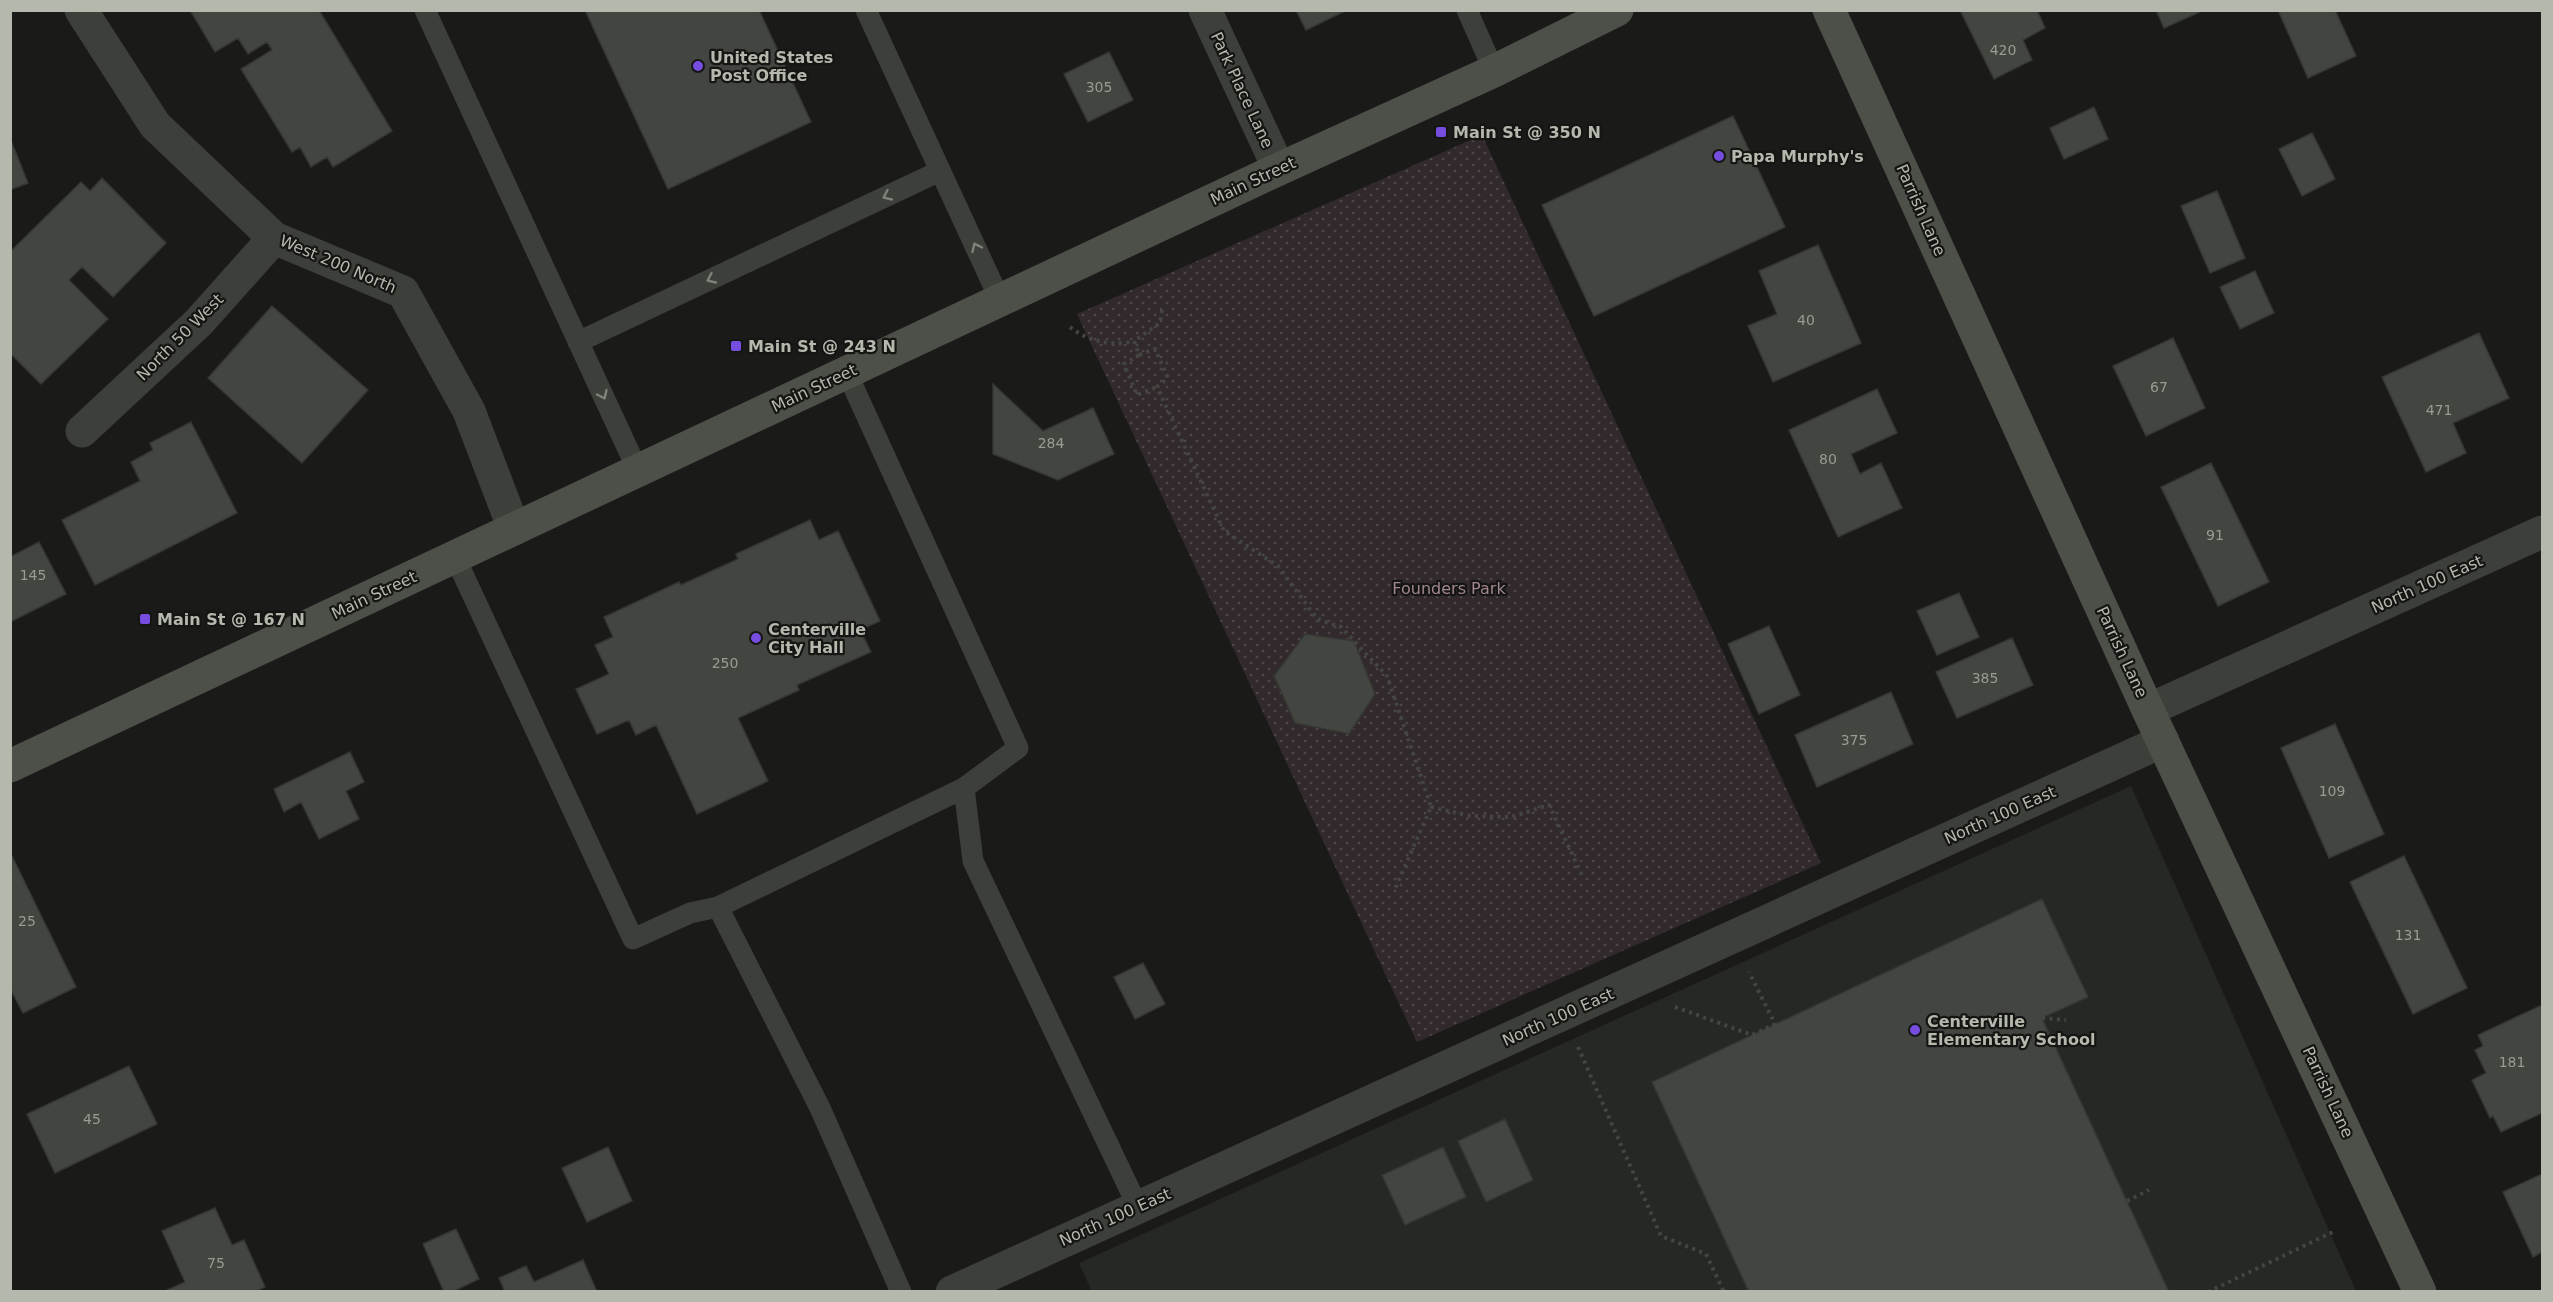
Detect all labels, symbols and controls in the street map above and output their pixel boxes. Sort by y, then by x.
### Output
street label: Park Place Lane [1207,29,1277,151]
house number: 420 [1990,42,2016,58]
place label: United States Post Office [710,48,833,85]
marker: United States Post Office [691,59,705,73]
house number: 305 [1086,79,1112,95]
place label: Main St @ 350 N [1453,123,1601,142]
marker: Main St @ 350 N [1434,125,1448,139]
place label: Papa Murphy's [1731,147,1864,166]
marker: Papa Murphy's [1712,149,1726,163]
street label: Main Street [1207,153,1299,209]
street label: Parrish Lane [1892,161,1950,259]
one-way arrow [883,189,894,201]
street label: West 200 North [277,231,399,297]
one-way arrow [971,242,983,253]
one-way arrow [707,272,718,284]
street label: North 50 West [133,290,227,384]
house number: 40 [1797,312,1815,328]
place label: Main St @ 243 N [748,337,896,356]
marker: Main St @ 243 N [729,339,743,353]
street label: Main Street [768,360,860,416]
house number: 67 [2150,379,2168,395]
one-way arrow [595,389,607,400]
house number: 471 [2426,402,2452,418]
house number: 284 [1038,435,1064,451]
house number: 80 [1819,451,1837,467]
house number: 91 [2206,527,2224,543]
street label: North 100 East [2368,551,2486,617]
house number: 145 [20,567,46,583]
street label: Main Street [328,567,420,623]
park label: Founders Park [1392,579,1506,598]
street label: Parrish Lane [2093,603,2151,701]
place label: Main St @ 167 N [157,610,305,629]
marker: Main St @ 167 N [138,612,152,626]
place label: Centerville City Hall [768,620,866,657]
marker: Centerville City Hall [749,631,763,645]
house number: 250 [712,655,738,671]
house number: 385 [1972,670,1998,686]
house number: 375 [1841,732,1867,748]
street label: North 100 East [1941,782,2059,848]
house number: 109 [2319,783,2345,799]
house number: 25 [18,913,36,929]
house number: 131 [2395,927,2421,943]
street label: North 100 East [1499,984,1617,1050]
place label: Centerville Elementary School [1927,1012,2095,1049]
marker: Centerville Elementary School [1908,1023,1922,1037]
street label: Parrish Lane [2299,1043,2357,1141]
house number: 181 [2499,1054,2525,1070]
house number: 45 [83,1111,101,1127]
street label: North 100 East [1056,1184,1174,1250]
house number: 75 [207,1255,225,1271]

